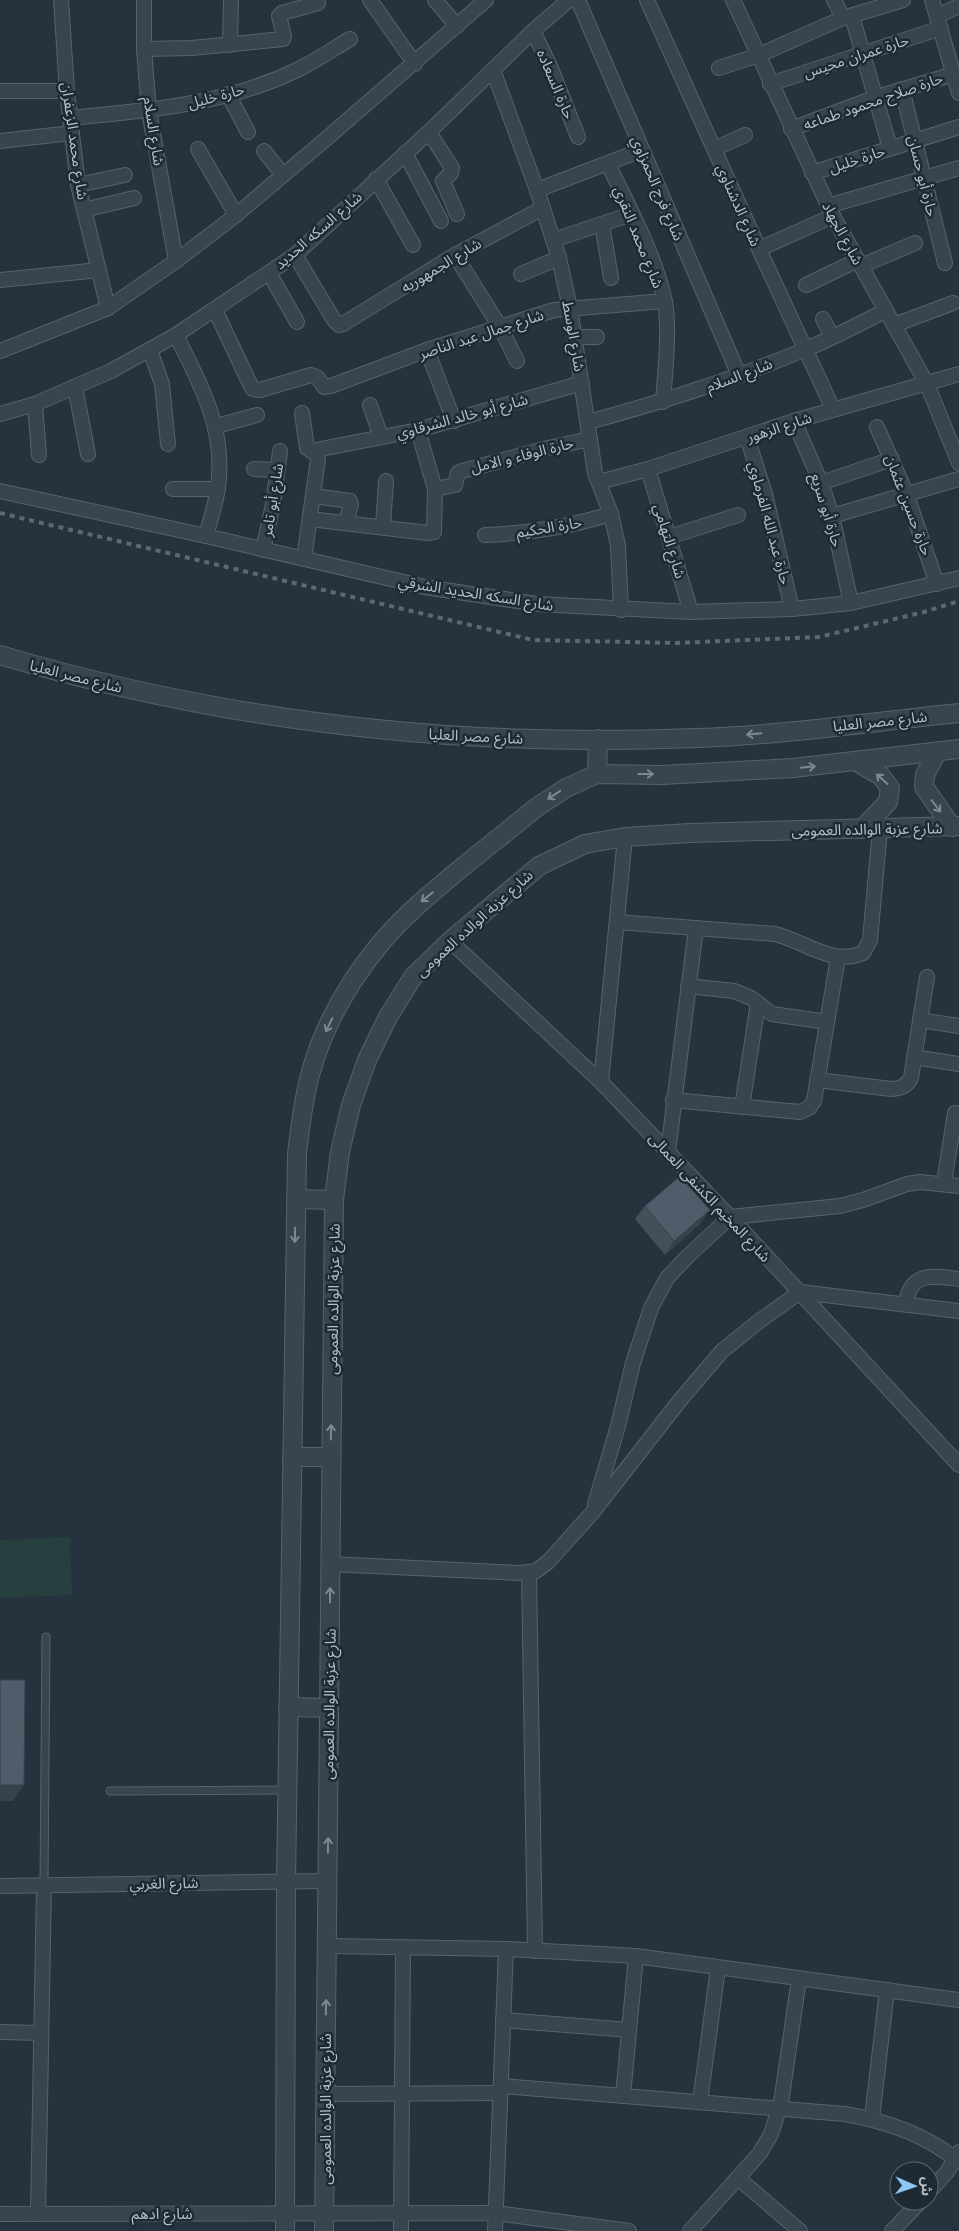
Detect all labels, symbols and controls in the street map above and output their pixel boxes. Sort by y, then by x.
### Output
street label: حارة عمران محيس [801,30,911,82]
street label: حارة السعاده [533,46,579,122]
street label: حارة صلاح محمود طماعه [801,68,946,137]
street label: حارة خليل [186,79,247,113]
street label: شارع محمد الزعفران [54,81,93,202]
street label: شارع السلام [136,95,169,168]
street label: شارع فرج الحمزاوي [625,133,689,245]
street label: حارة أبو حسان [904,133,942,219]
street label: حارة خليل [826,141,888,177]
street label: شارع الدشناوي [710,161,766,250]
street label: شارع محمد النقري [607,183,668,292]
street label: شارع السكه الحديد [270,187,368,275]
street label: شارع الجهاد [816,198,868,270]
street label: شارع الجمهوريه [397,233,486,299]
street label: شارع الوسط [555,299,590,374]
street label: شارع جمال عبد الناصر [415,305,547,366]
street label: شارع السلام [703,354,776,399]
street label: شارع أبو خالد الشرقاوي [394,389,531,446]
street label: شارع الزهور [743,408,815,450]
street label: حارة الوفاء و الامل [468,433,576,477]
street label: حارة حسين عثمان [881,452,937,558]
street label: حارة عبد الله الفرماوي [742,459,796,587]
street label: شارع أبو تامر [257,462,290,540]
street label: حارة أبو سريع [804,471,847,550]
street label: شارع التهامي [647,501,690,582]
street label: حارة الحكيم [515,512,584,544]
street label: شارع السكه الحديد الشرقي [396,571,555,618]
street label: شارع مصر العليا [27,655,125,700]
street label: شارع مصر العليا [832,707,929,738]
street label: شارع مصر العليا [428,724,524,751]
one-way arrow [746,730,762,739]
one-way arrow [800,762,816,772]
one-way arrow [638,770,654,779]
one-way arrow [875,773,888,784]
one-way arrow [547,791,561,801]
one-way arrow [931,799,942,812]
street label: شارع عزبة الوالده العمومى [791,818,943,843]
street label: شارع عزبة الوالده العمومى [411,865,539,983]
one-way arrow [421,891,434,902]
one-way arrow [324,1017,333,1032]
street label: شارع المخيم الكشفى العمالى [643,1128,775,1268]
street label: شارع عزبة الوالده العمومى [322,1223,347,1375]
one-way arrow [291,1227,300,1243]
one-way arrow [326,1425,336,1441]
one-way arrow [325,1587,335,1604]
street label: شارع عزبة الوالده العمومى [318,1628,343,1780]
one-way arrow [323,1837,332,1853]
street label: شارع الغربي [129,1873,199,1896]
one-way arrow [321,2000,331,2016]
street label: شارع عزبة الوالده العمومى [316,2033,338,2185]
north arrow [889,2161,939,2211]
text: ش [918,2177,936,2196]
street label: شارع ادهم [132,2204,193,2226]

